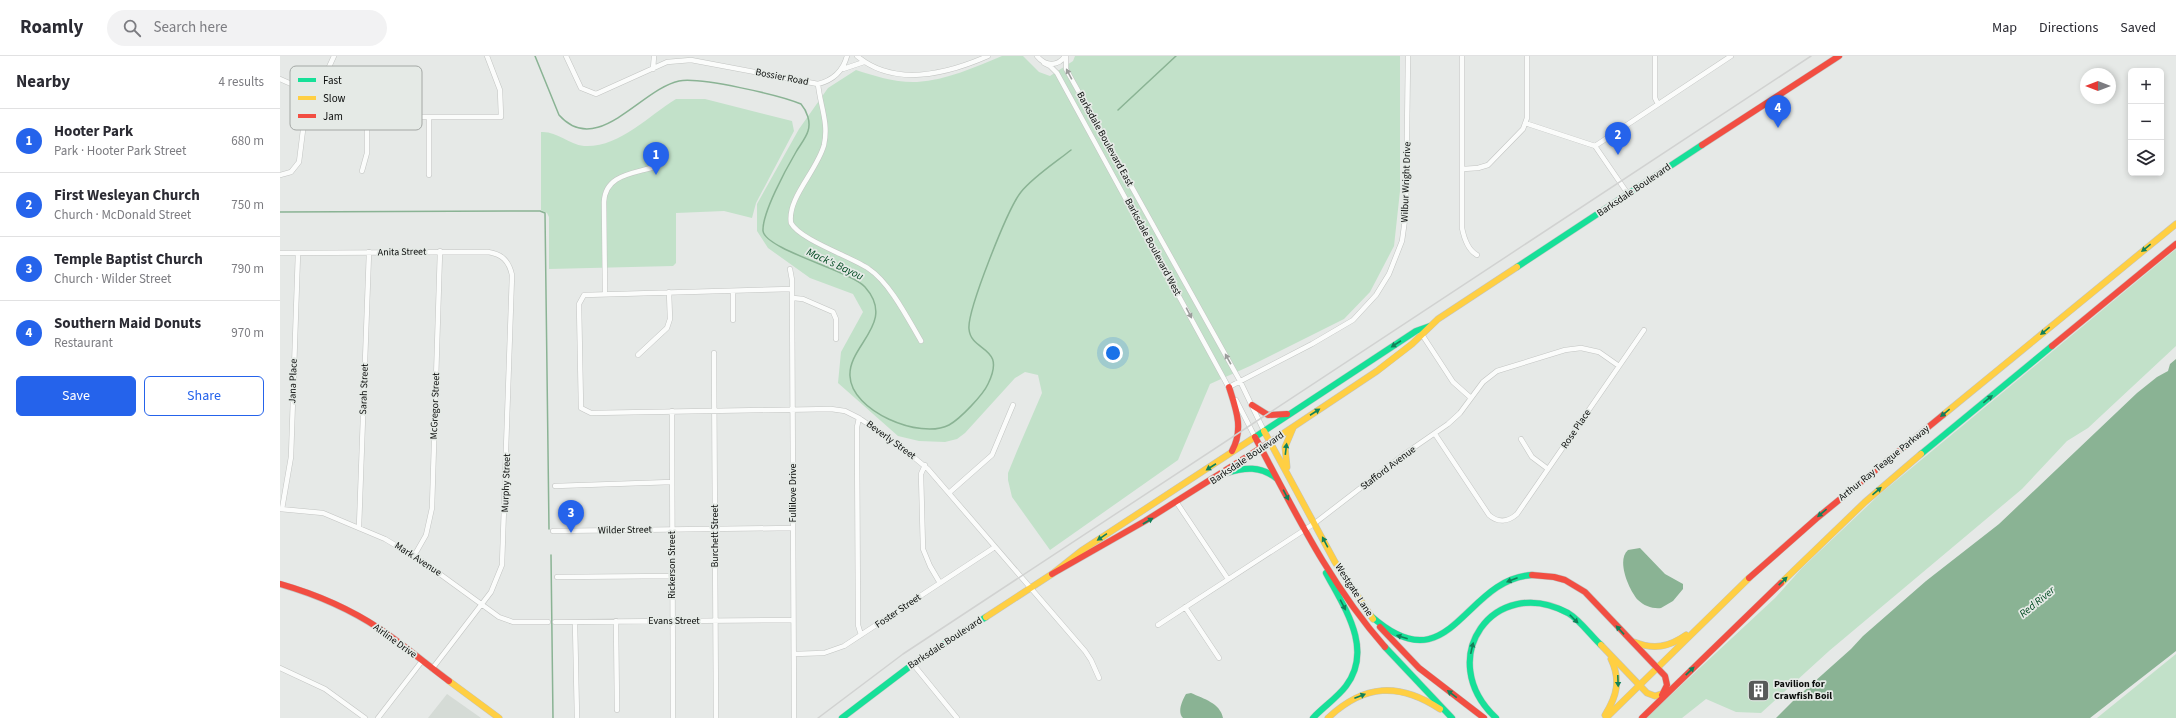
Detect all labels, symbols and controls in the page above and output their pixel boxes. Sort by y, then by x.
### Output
search box [107,10,387,46]
text: Roamly [20,14,83,41]
icon: search [121,17,143,39]
text: Search here [153,17,227,38]
text: Map [1992,18,2017,38]
text: Directions [2039,18,2098,38]
text: Saved [2120,18,2156,38]
street label: Bossier Road [754,65,810,89]
legend [290,66,422,130]
north arrow [2080,68,2116,104]
map controls [2128,68,2164,176]
button: + [2128,68,2164,104]
one-way arrow [1066,69,1072,80]
text: Nearby [16,70,70,94]
text: 4 results [219,73,264,91]
text: Fast [323,73,342,88]
street label: Barksdale Boulevard East [1073,89,1137,189]
text: Slow [323,91,346,106]
pin: 4 [1765,95,1791,128]
button: − [2128,104,2164,140]
text: Jam [323,109,343,124]
text: Hooter Park [54,121,133,142]
pin: 2 [1605,122,1631,155]
text: 1 [26,132,32,150]
text: 680 m [231,132,264,150]
button: layers [2128,140,2164,176]
street label: Wilbur Wright Drive [1398,141,1414,223]
text: Park · Hooter Park Street [54,142,186,160]
pin: 1 [643,142,669,175]
street label: Barksdale Boulevard [1594,160,1674,220]
text: First Wesleyan Church [54,185,200,206]
text: 2 [26,196,32,214]
text: 750 m [231,196,264,214]
street label: Barksdale Boulevard West [1121,196,1185,299]
text: Church · McDonald Street [54,206,191,224]
water label: Mack's Bayou [804,244,866,284]
one-way arrow [2140,244,2151,253]
street label: Anita Street [378,245,427,259]
text: Temple Baptist Church [54,249,203,270]
text: 3 [26,260,32,278]
text: 790 m [231,260,264,278]
text: Church · Wilder Street [54,270,171,288]
one-way arrow [1186,307,1192,319]
text: Southern Maid Donuts [54,313,201,334]
text: 4 [26,324,32,342]
text: 970 m [231,324,264,342]
one-way arrow [2040,326,2051,335]
text: Restaurant [54,334,113,352]
one-way arrow [1391,341,1402,348]
your location [1103,343,1123,363]
one-way arrow [1224,353,1231,365]
street label: Jana Place [285,358,301,404]
street label: Sarah Street [356,363,372,415]
street label: McGregor Street [427,372,443,440]
button: Save [16,376,136,416]
button: Share [144,376,264,416]
one-way arrow [1982,394,1993,403]
street label: Rose Place [1558,407,1594,451]
one-way arrow [1309,409,1320,416]
one-way arrow [1939,409,1950,418]
street label: Beverly Street [863,417,919,463]
street label: Arthur Ray Teague Parkway [1835,422,1933,504]
street label: Barksdale Boulevard [1207,428,1287,488]
street label: Stafford Avenue [1357,442,1419,493]
one-way arrow [1283,443,1289,455]
street label: Murphy Street [498,453,514,513]
street label: Fullilove Drive [786,463,800,522]
one-way arrow [1205,463,1217,470]
one-way arrow [1873,487,1882,496]
one-way arrow [1283,489,1289,501]
pin: 3 [558,500,584,533]
street label: Burchett Street [708,504,722,568]
one-way arrow [1817,509,1828,518]
one-way arrow [1142,518,1154,525]
street label: Wilder Street [598,523,653,537]
street label: Rickerson Street [665,530,679,599]
one-way arrow [1096,534,1108,541]
one-way arrow [1321,536,1328,548]
street label: Mark Avenue [392,539,444,579]
street label: Westgate Lane [1332,561,1376,619]
one-way arrow [1778,576,1788,585]
one-way arrow [1505,577,1517,583]
water label: Red River [2016,582,2059,621]
street label: Foster Street [872,590,924,632]
one-way arrow [1339,599,1346,610]
street label: Evans Street [648,614,700,628]
street label: Barksdale Boulevard [905,614,985,672]
one-way arrow [1569,614,1579,624]
street label: Airline Drive [370,620,420,662]
one-way arrow [1615,625,1625,635]
one-way arrow [1396,634,1408,640]
one-way arrow [1469,642,1475,655]
one-way arrow [1685,666,1695,676]
one-way arrow [1614,675,1621,687]
building icon: Pavilion for Crawfish Boil [1745,677,1771,703]
place label: Pavilion for Crawfish Boil [1774,677,1832,703]
one-way arrow [1446,690,1457,698]
one-way arrow [1354,692,1366,698]

